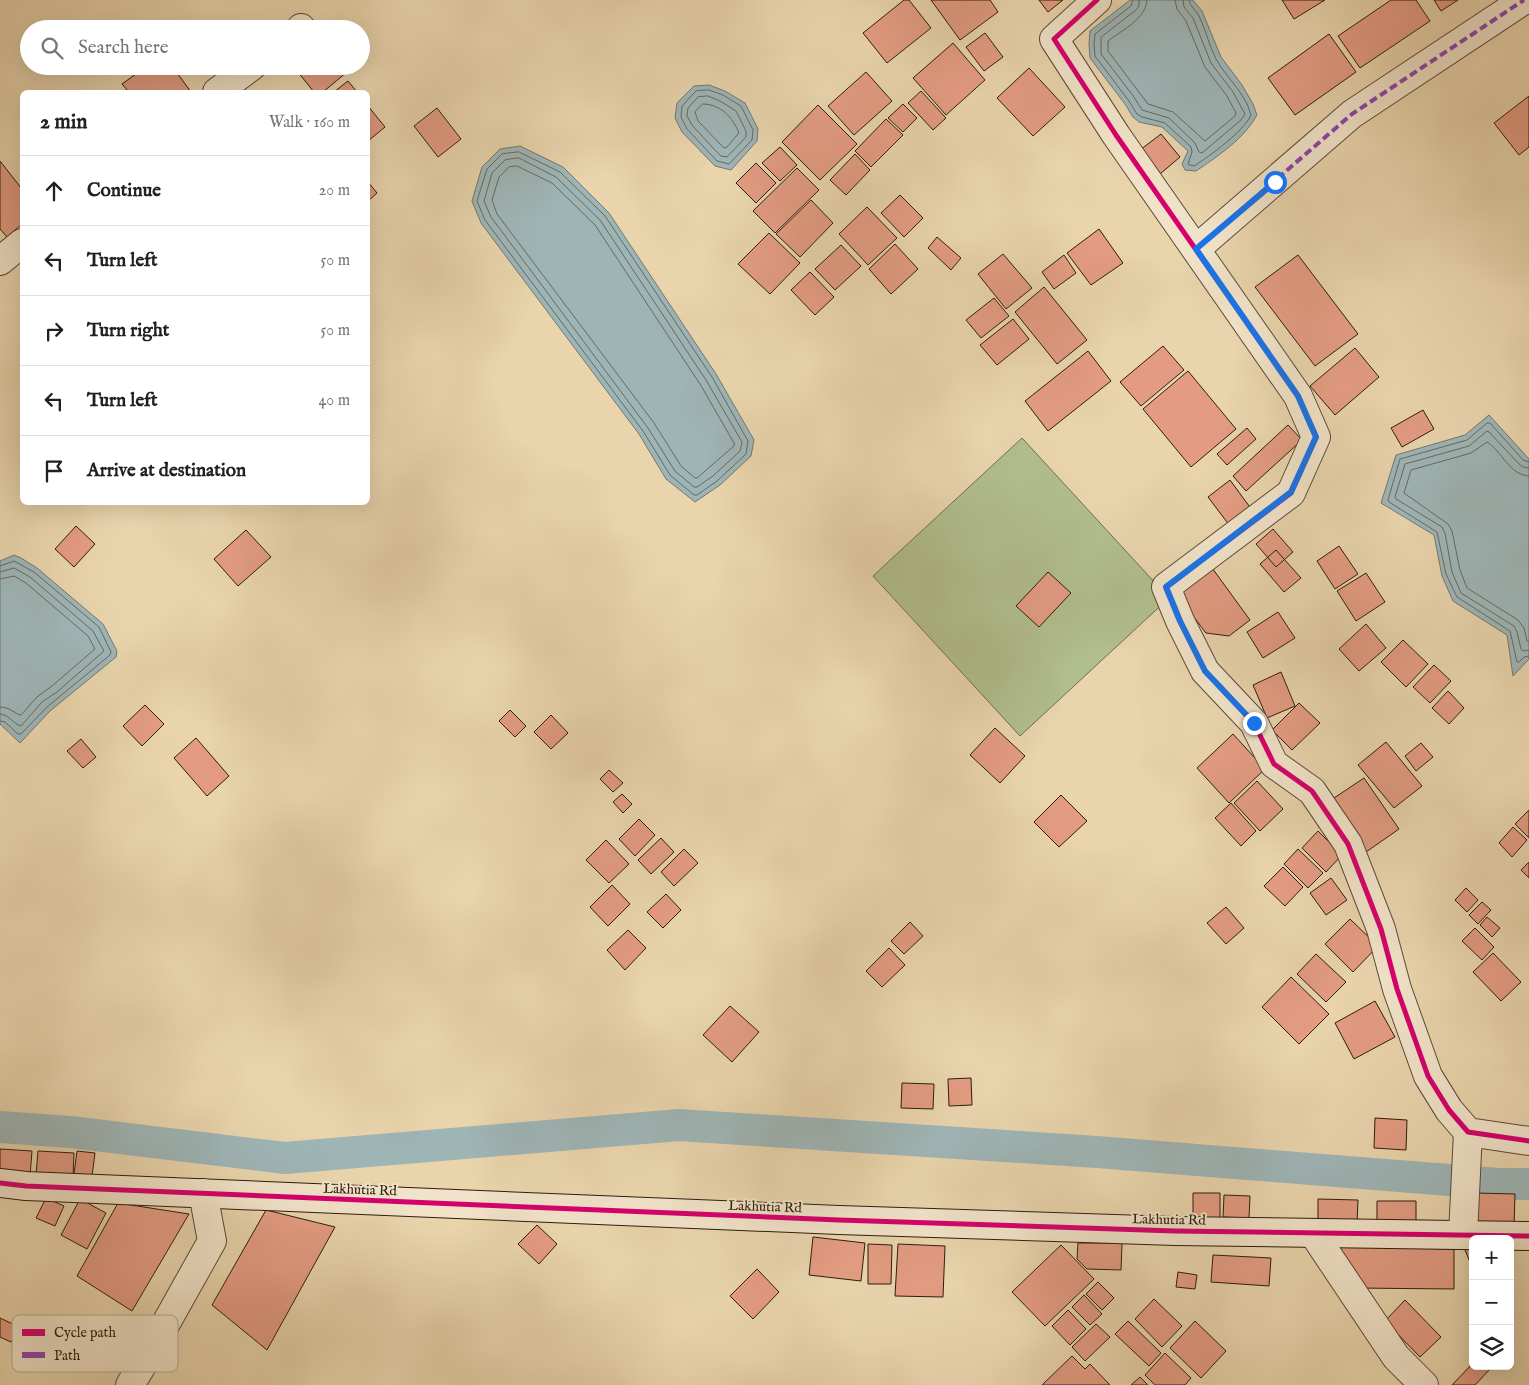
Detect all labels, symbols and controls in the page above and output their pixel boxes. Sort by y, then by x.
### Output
search box [20,20,370,75]
icon: search [38,34,66,62]
text: Search here [78,36,169,60]
text: 2 min [40,109,87,136]
text: Walk · 160 m [269,113,350,133]
route start [1264,171,1287,194]
icon: ahead [40,177,68,205]
text: Continue [87,179,161,203]
text: 20 m [319,181,350,201]
icon: left [40,247,68,275]
text: Turn left [87,249,158,273]
text: 50 m [321,251,350,271]
icon: right [40,317,68,345]
text: Turn right [87,319,169,343]
text: 50 m [321,321,350,341]
icon: left [40,387,68,415]
text: Turn left [87,389,158,413]
text: 40 m [318,391,350,411]
icon: arrive [40,457,68,485]
text: Arrive at destination [87,459,246,483]
route end [1243,712,1266,735]
street label: Lakhutia Rd [323,1180,398,1200]
street label: Lakhutia Rd [728,1197,803,1217]
street label: Lakhutia Rd [1132,1210,1207,1230]
map controls [1469,1235,1514,1370]
button: + [1469,1235,1514,1280]
button: − [1469,1280,1514,1325]
legend [12,1315,178,1372]
text: Cycle path [54,1324,116,1342]
button: layers [1469,1325,1514,1370]
text: Path [54,1347,81,1365]

